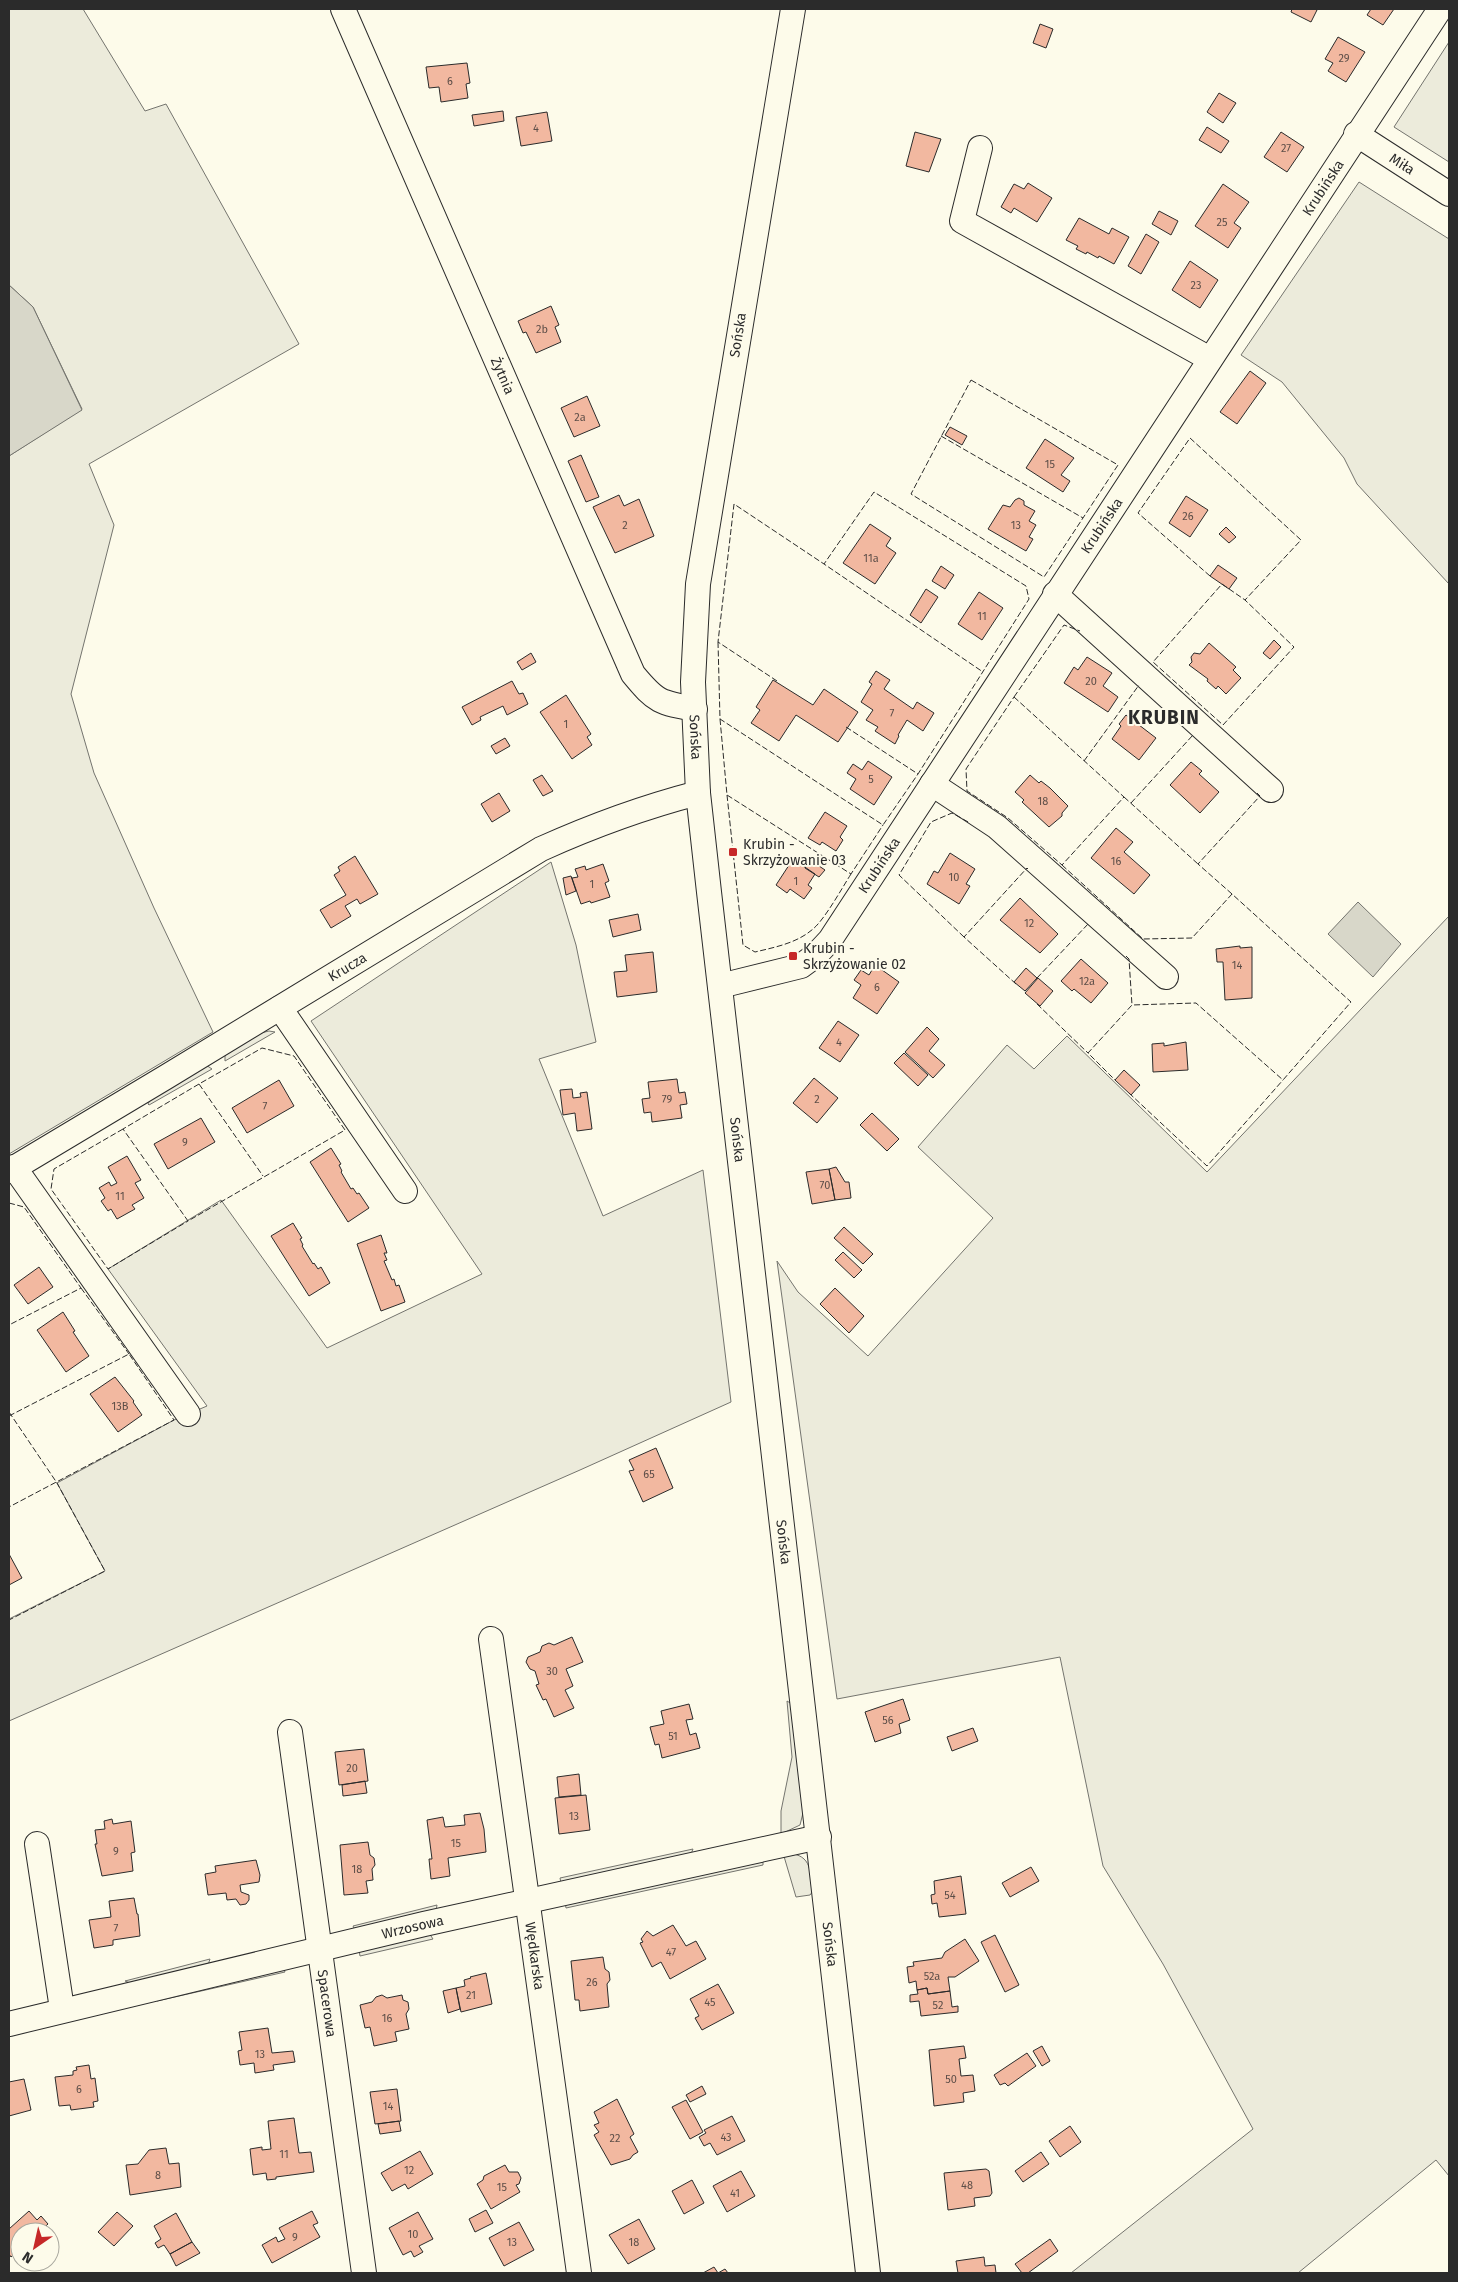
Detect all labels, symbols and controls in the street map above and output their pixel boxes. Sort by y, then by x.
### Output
house number: 29 [1338,52,1350,65]
house number: 6 [447,75,453,88]
house number: 4 [533,122,539,135]
house number: 27 [1281,142,1291,155]
street label: Miła [1386,149,1418,178]
street label: Krubińska [1298,156,1347,219]
house number: 25 [1217,216,1228,229]
house number: 23 [1191,279,1201,292]
street label: Sońska [726,311,750,359]
house number: 2b [536,323,548,336]
street label: Żytnia [487,354,518,397]
house number: 2a [574,411,586,424]
house number: 15 [1045,458,1056,471]
street label: Krubińska [1077,494,1126,557]
house number: 26 [1182,510,1194,523]
house number: 2 [622,519,628,532]
house number: 13 [1011,519,1021,532]
house number: 11a [863,552,879,565]
house number: 11 [977,610,987,623]
house number: 20 [1085,675,1097,688]
district label: KRUBIN [1128,706,1200,729]
house number: 7 [890,707,895,720]
street label: Sońska [686,714,705,760]
house number: 1 [564,718,568,731]
house number: 5 [868,773,874,786]
house number: 18 [1038,795,1048,808]
street label: Krubińska [855,834,904,896]
place label: Krubin - Skrzyżowanie 03 [743,836,846,869]
marker: Krubin - Skrzyżowanie 03 [727,846,739,858]
house number: 16 [1111,855,1121,868]
house number: 10 [949,871,959,884]
house number: 1 [794,875,798,888]
house number: 1 [590,878,594,891]
house number: 12 [1024,917,1034,930]
place label: Krubin - Skrzyżowanie 02 [803,940,906,973]
street label: Krucza [325,949,370,985]
marker: Krubin - Skrzyżowanie 02 [787,950,799,962]
house number: 14 [1232,959,1242,972]
house number: 12a [1079,975,1095,988]
house number: 6 [874,981,880,994]
house number: 4 [836,1036,842,1049]
house number: 79 [662,1093,672,1106]
house number: 2 [814,1093,820,1106]
house number: 7 [263,1100,268,1113]
street label: Sońska [726,1116,749,1163]
house number: 9 [182,1136,188,1149]
house number: 70 [820,1179,830,1192]
house number: 11 [115,1190,125,1203]
house number: 13B [112,1400,129,1413]
house number: 65 [643,1468,655,1481]
street label: Sońska [773,1519,795,1565]
house number: 30 [546,1665,558,1678]
house number: 56 [882,1714,894,1727]
house number: 51 [668,1730,678,1743]
house number: 20 [346,1762,358,1775]
house number: 13 [569,1810,579,1823]
house number: 15 [451,1837,462,1850]
house number: 9 [113,1845,119,1858]
house number: 18 [352,1863,362,1876]
house number: 54 [944,1889,956,1902]
street label: Wrzosowa [380,1911,445,1942]
street label: Wędkarska [522,1921,548,1991]
street label: Sońska [819,1921,841,1968]
house number: 7 [114,1922,119,1935]
house number: 47 [666,1946,676,1959]
street label: Spacerowa [314,1969,340,2038]
house number: 52a [924,1970,940,1983]
house number: 26 [586,1976,598,1989]
house number: 21 [466,1989,476,2002]
house number: 45 [704,1996,716,2009]
house number: 52 [933,1999,943,2012]
house number: 16 [382,2012,392,2025]
house number: 13 [255,2048,265,2061]
house number: 50 [945,2073,957,2086]
house number: 6 [76,2083,82,2096]
house number: 14 [383,2100,393,2113]
house number: 43 [720,2131,732,2144]
house number: 22 [610,2132,620,2145]
house number: 11 [279,2148,289,2161]
house number: 12 [404,2164,414,2177]
house number: 8 [155,2169,161,2182]
house number: 48 [961,2179,973,2192]
house number: 15 [497,2181,508,2194]
house number: 41 [730,2187,740,2200]
north arrow [10,2222,60,2272]
house number: 10 [408,2228,418,2241]
house number: 9 [292,2231,298,2244]
house number: 13 [507,2236,517,2249]
house number: 18 [629,2236,639,2249]
text: N [19,2248,37,2267]

